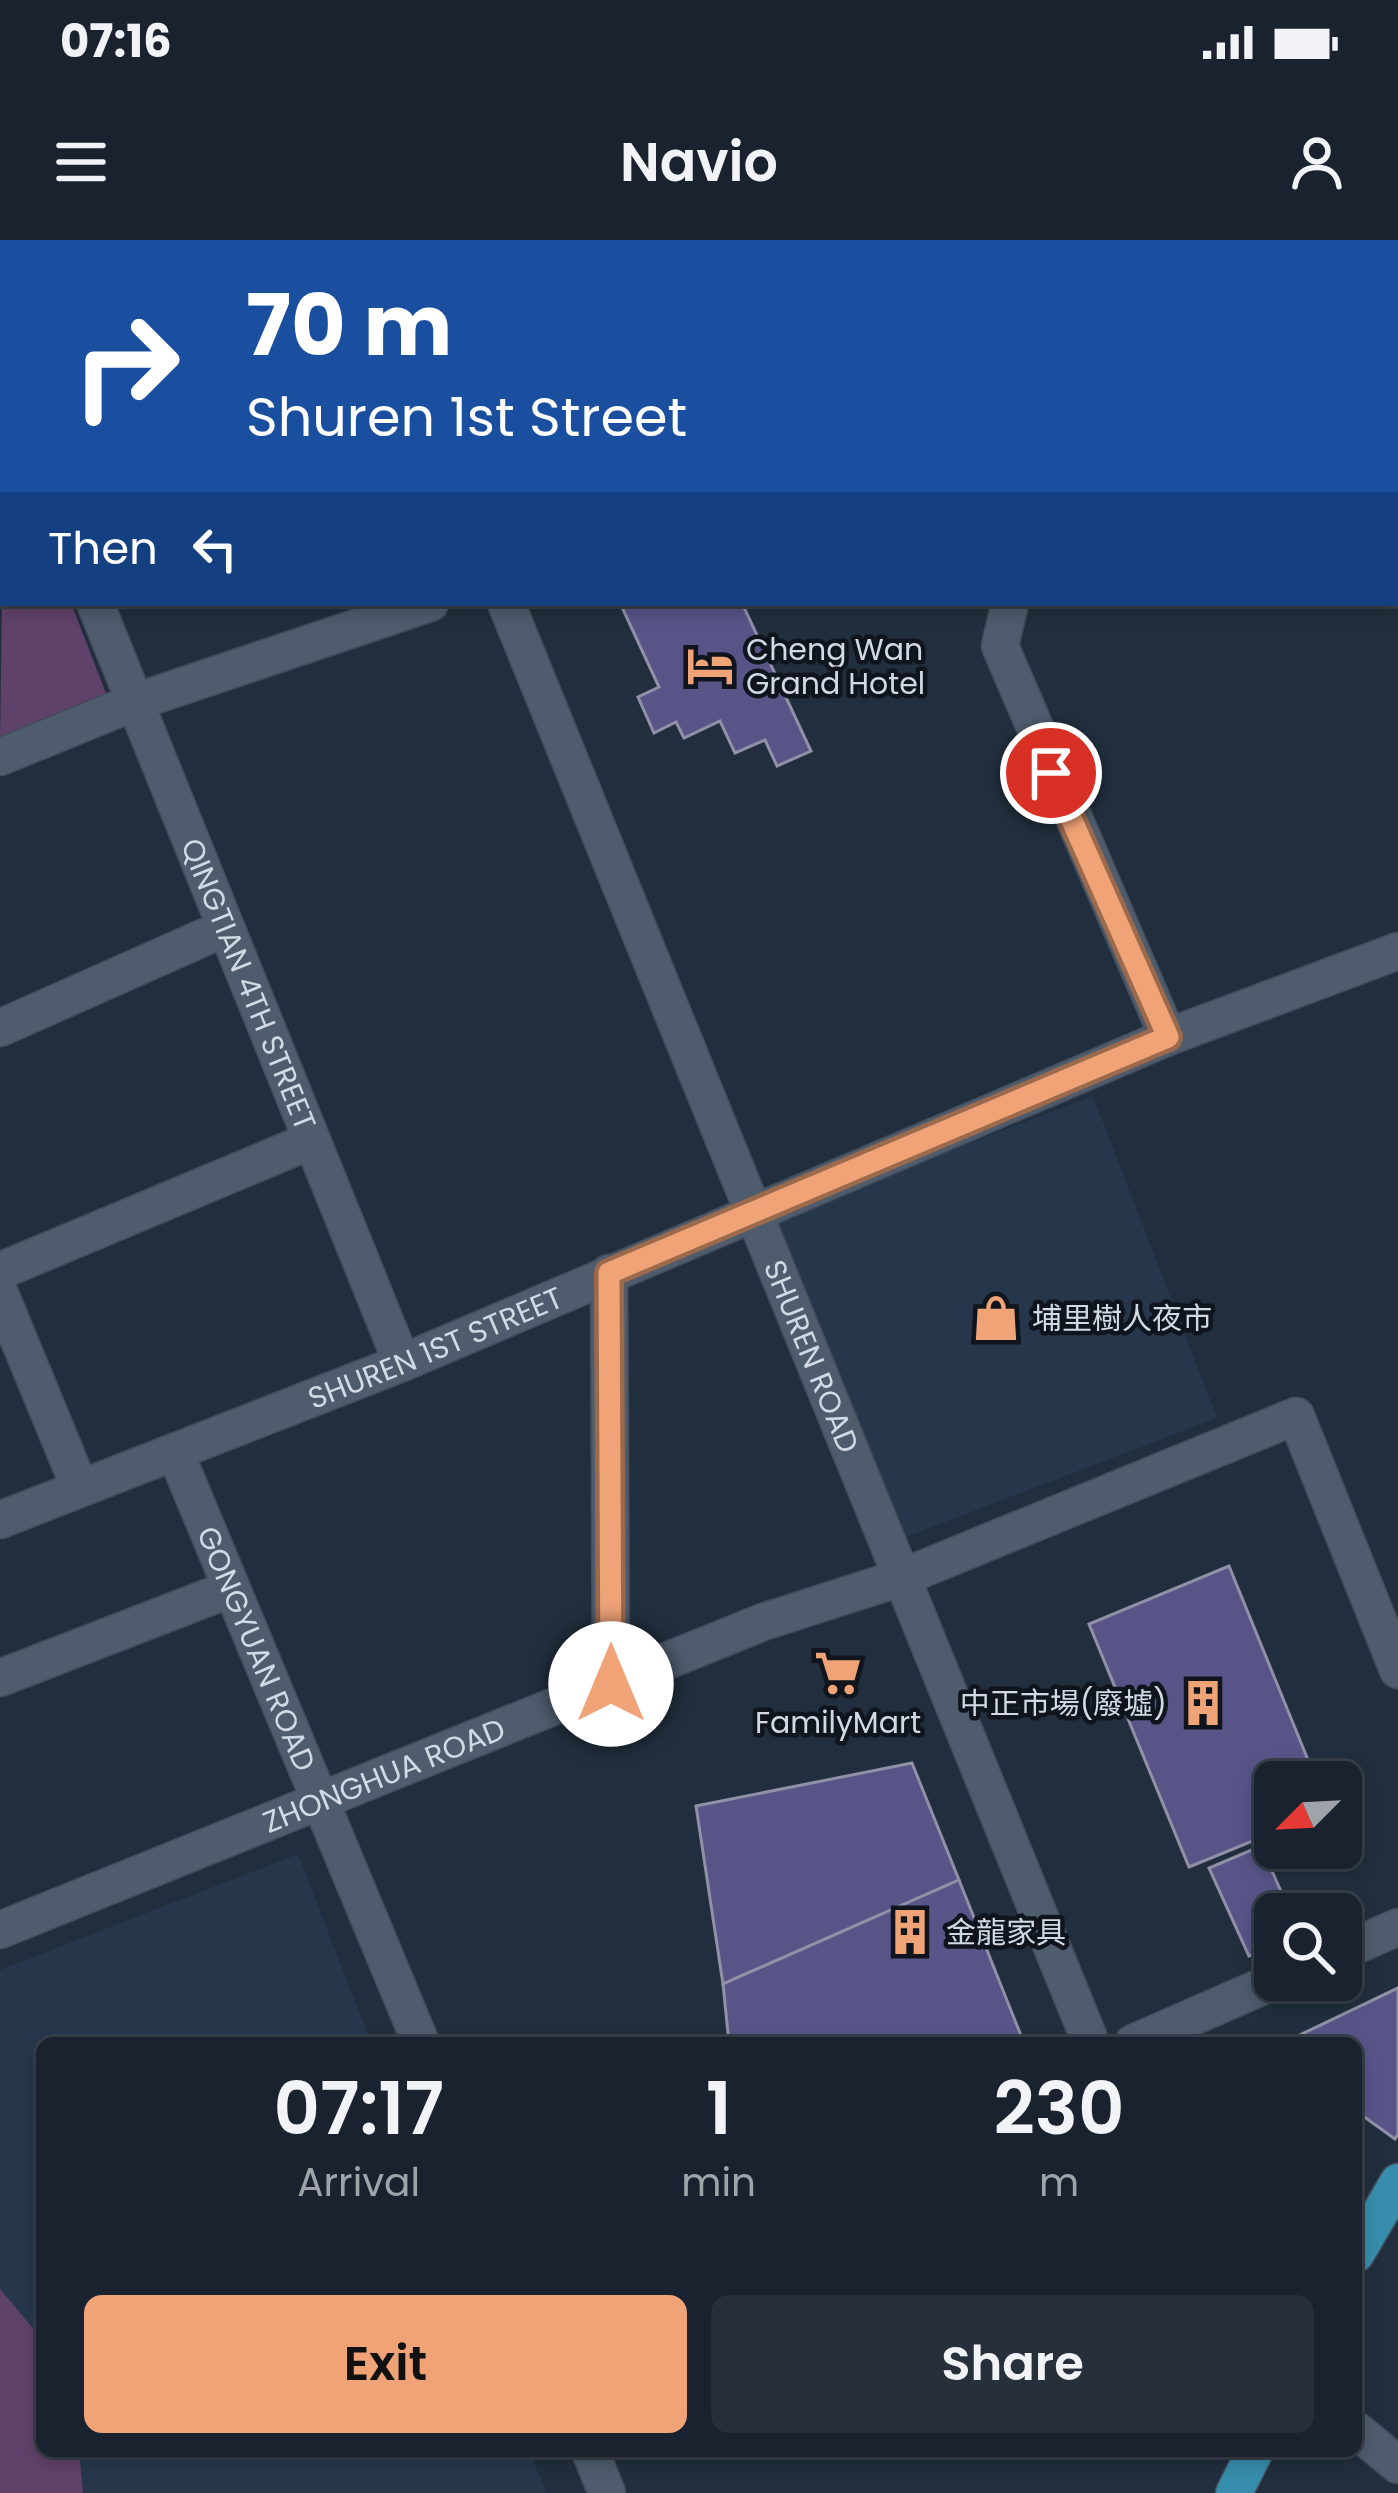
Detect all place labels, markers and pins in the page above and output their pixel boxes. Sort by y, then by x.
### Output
place label: Cheng Wan Grand Hotel [746,628,925,705]
hotel icon: Cheng Wan Grand Hotel [685,641,735,691]
pin [1000,722,1102,824]
shop icon: 埔里樹人夜市 [971,1293,1021,1343]
place label: 埔里樹人夜市 [1032,1297,1212,1340]
supermarket icon: FamilyMart [813,1648,863,1698]
building icon: 中正市場(廢墟) [1178,1678,1228,1728]
place label: 中正市場(廢墟) [960,1682,1167,1725]
place label: FamilyMart [755,1701,921,1744]
building icon: 金龍家具 [885,1907,935,1957]
place label: 金龍家具 [946,1911,1066,1954]

